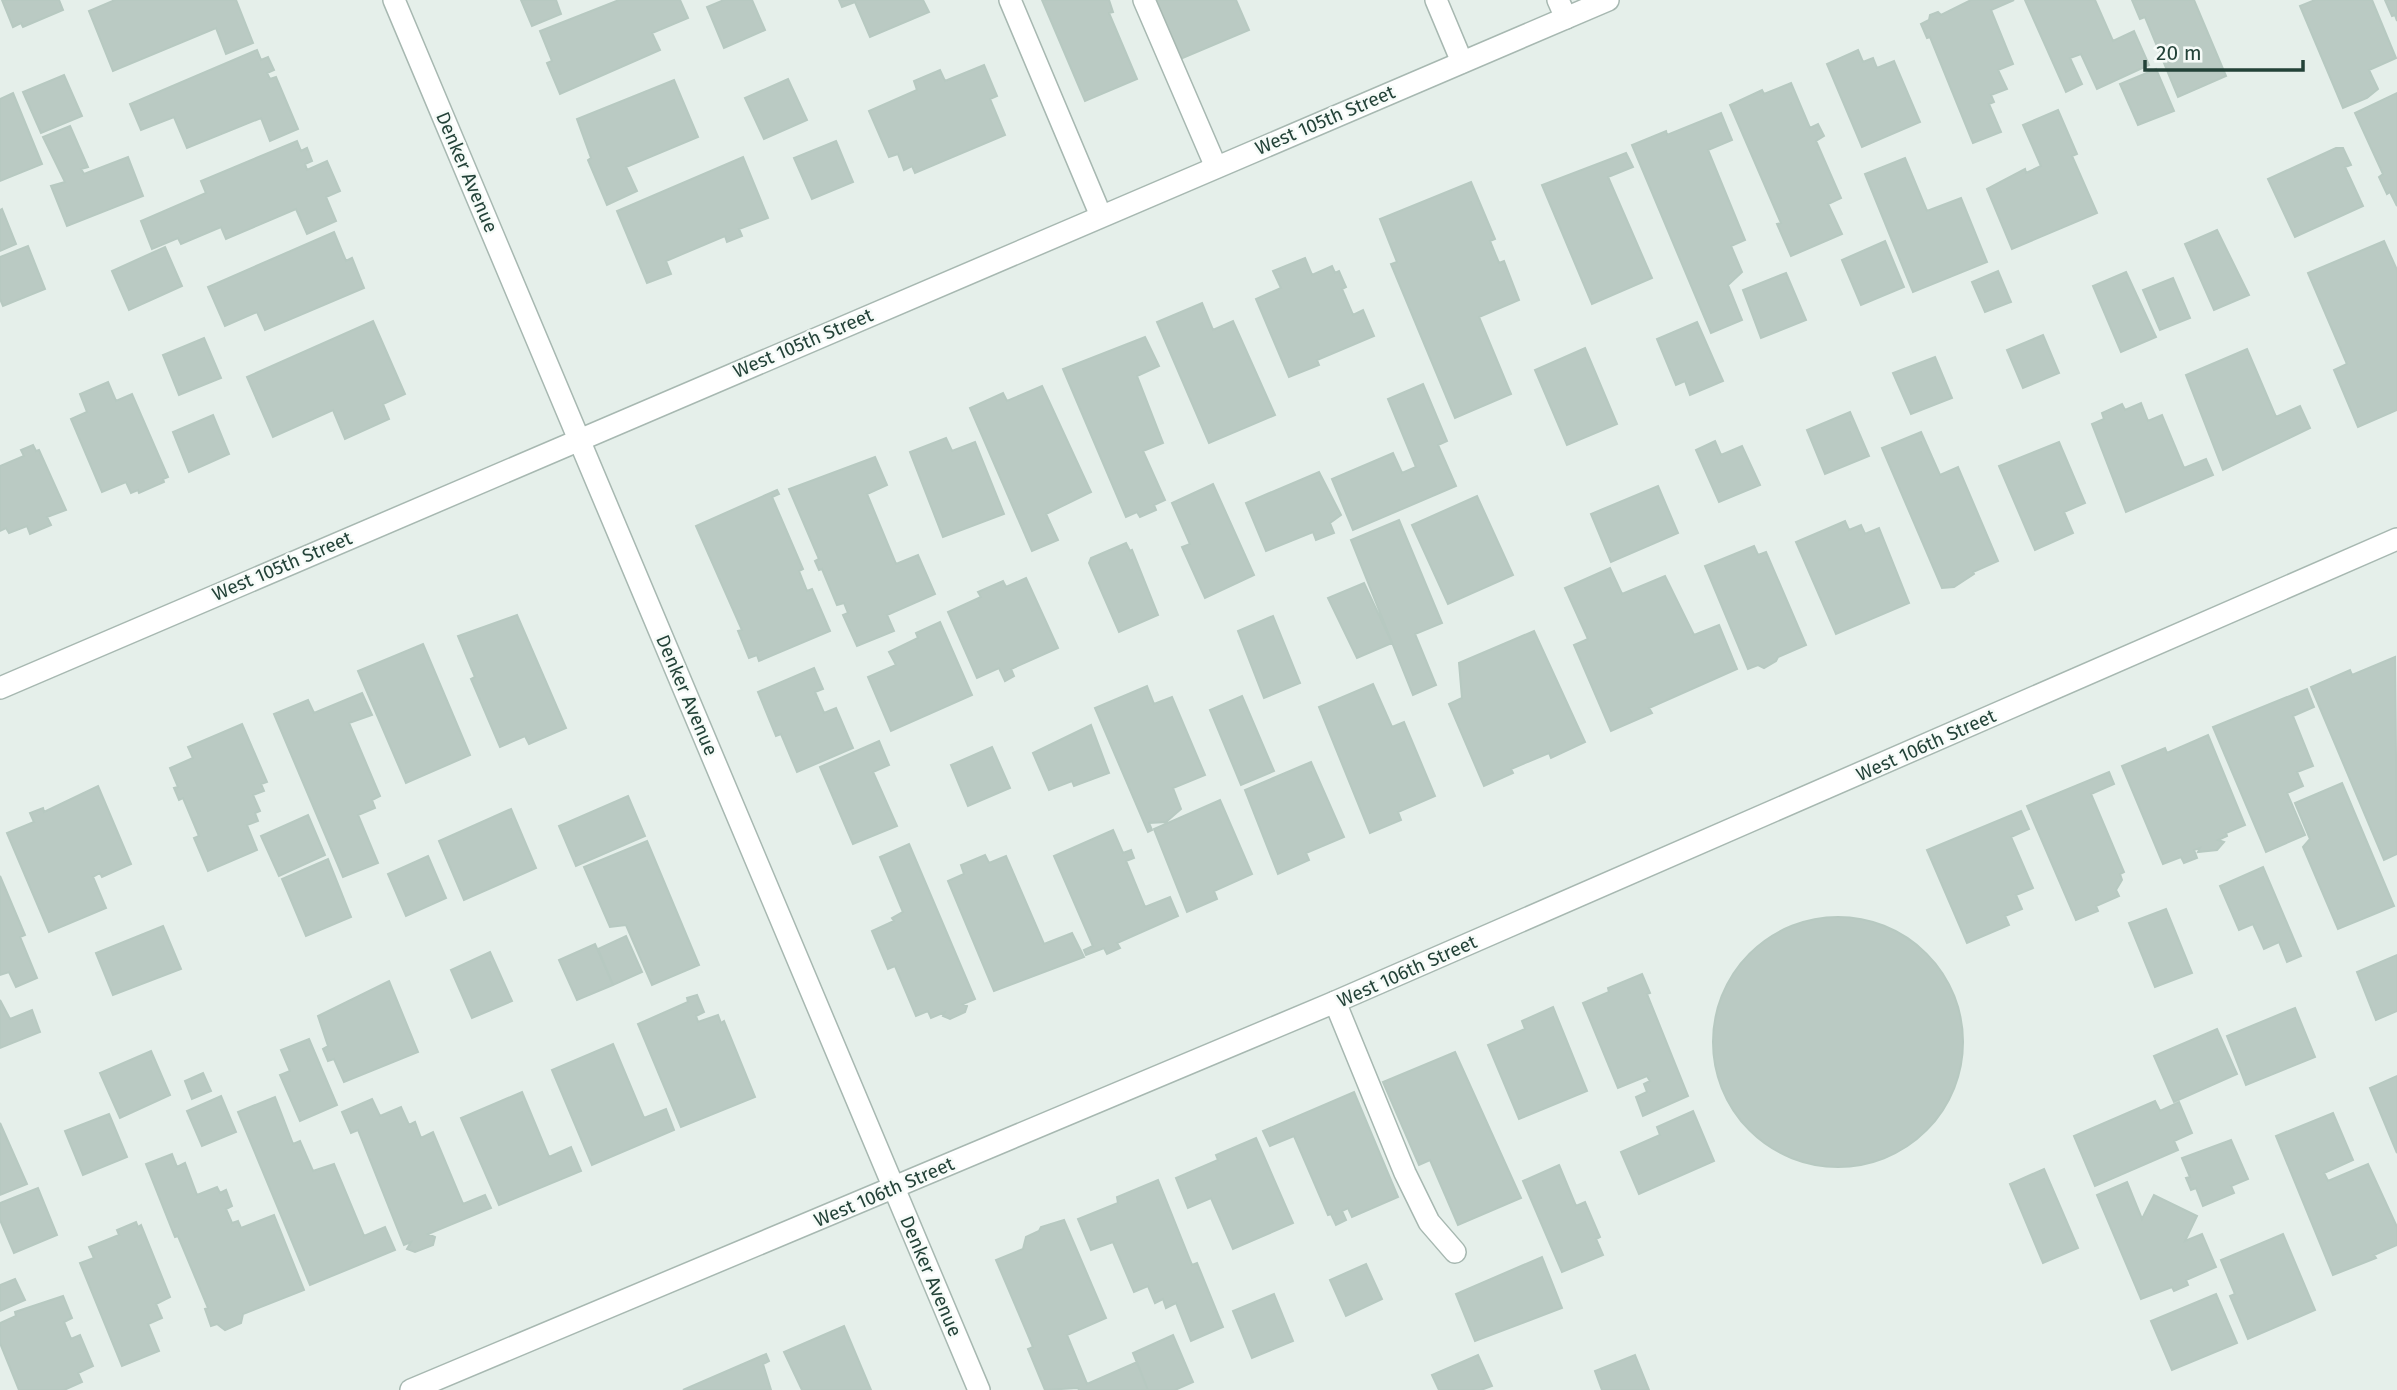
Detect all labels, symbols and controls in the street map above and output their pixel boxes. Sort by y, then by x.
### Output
scale bar [2145,28,2302,72]
text: 20 m [2156,40,2202,66]
street label: West 105th Street [1252,80,1398,160]
street label: Denker Avenue [431,108,503,236]
street label: West 105th Street [730,303,876,383]
street label: West 105th Street [209,526,355,606]
street label: Denker Avenue [651,631,723,759]
street label: West 106th Street [1853,704,1999,786]
street label: West 106th Street [1334,930,1480,1012]
street label: West 106th Street [810,1152,958,1232]
street label: Denker Avenue [895,1212,967,1340]

